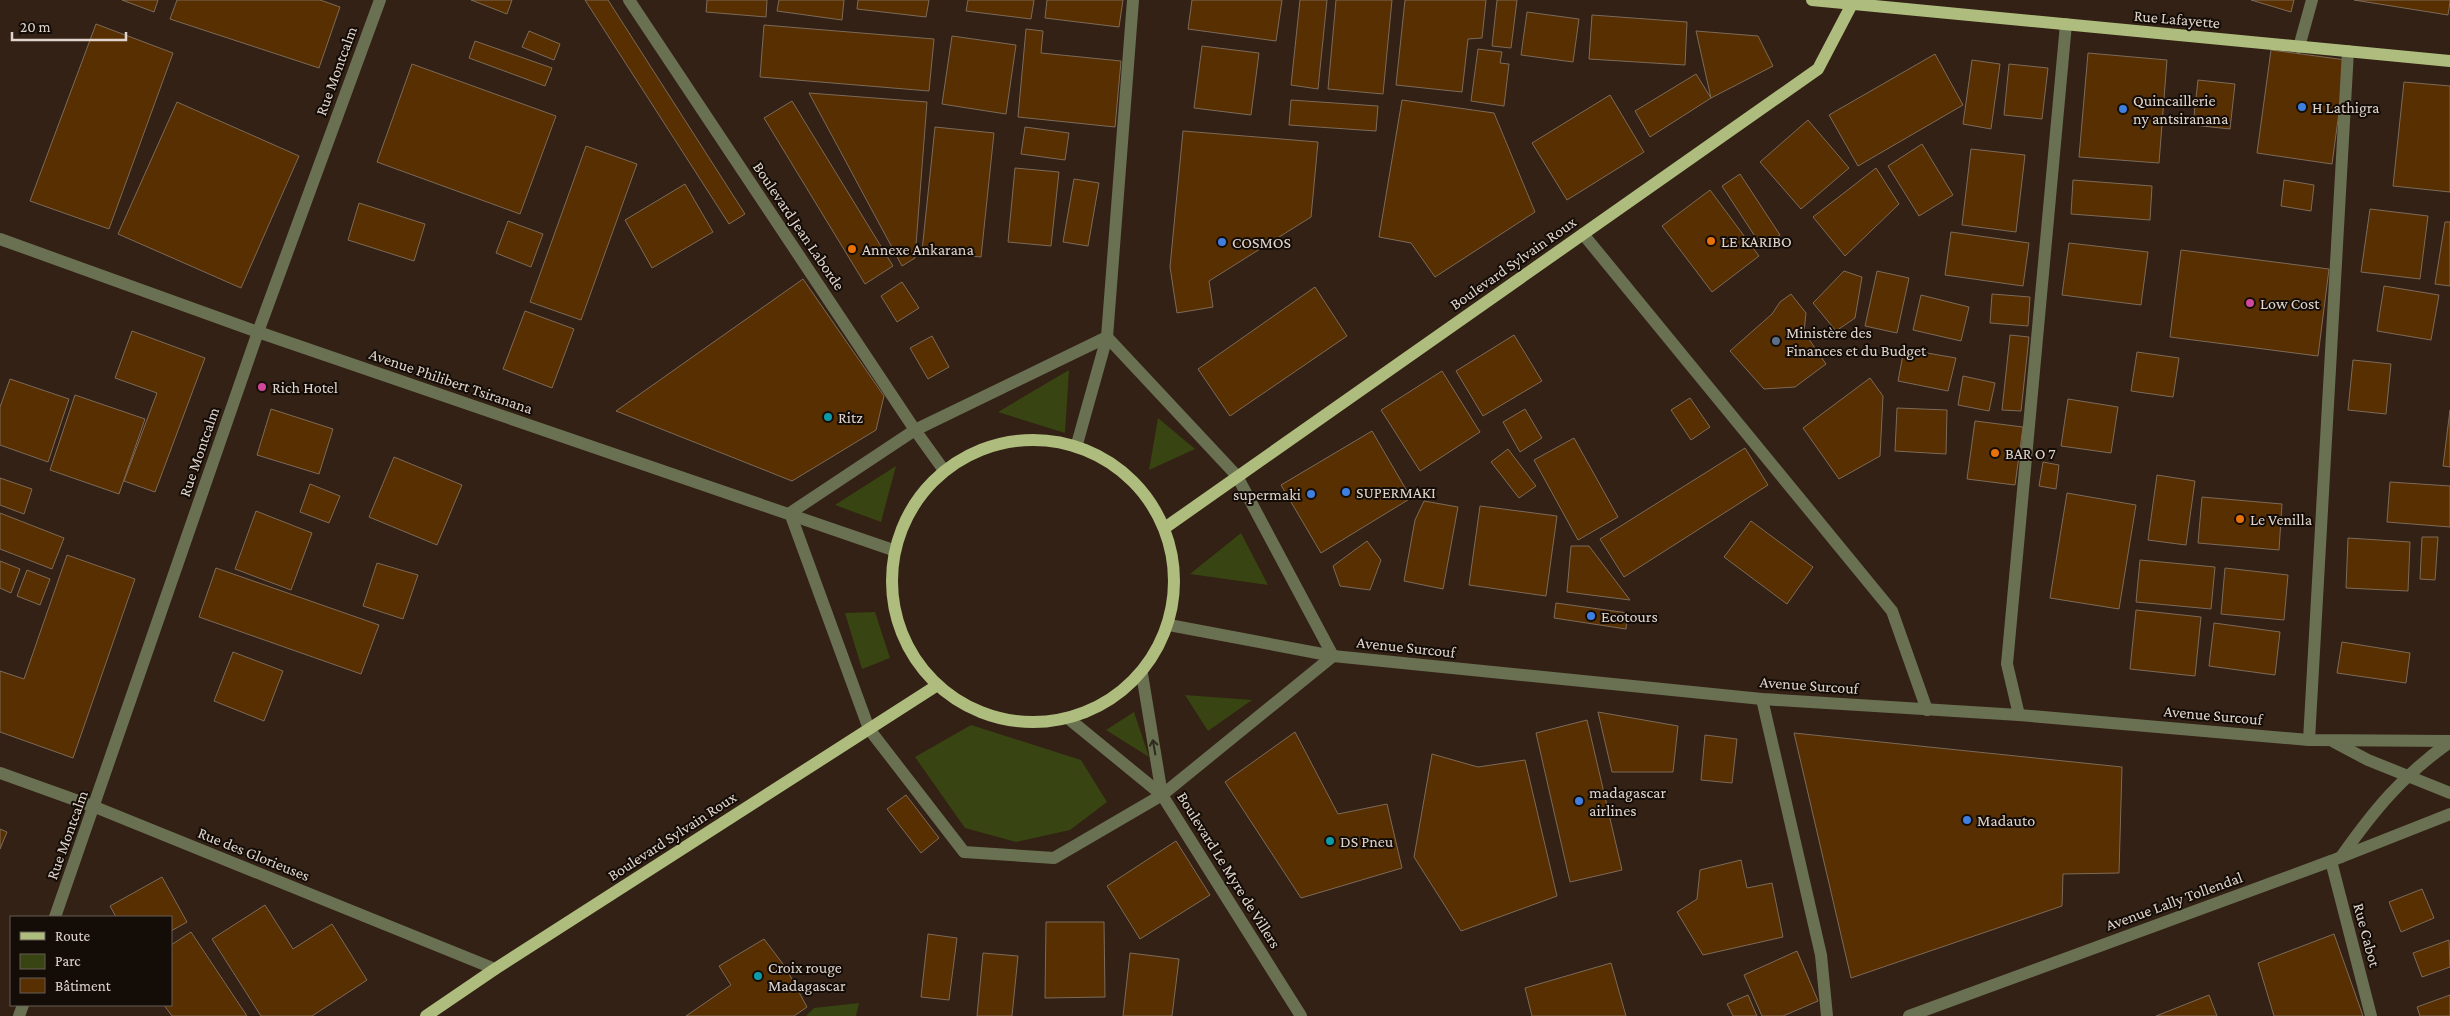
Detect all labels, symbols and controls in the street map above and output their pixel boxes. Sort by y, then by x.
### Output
street label: Rue Lafayette [2133,7,2221,32]
scale bar [12,10,126,42]
text: 20 m [20,19,51,35]
street label: Rue Montcalm [312,24,360,118]
place label: Quincaillerie ny antsiranana [2133,92,2229,128]
place label: H Lathigra [2312,99,2380,117]
marker: H Lathigra [2296,101,2308,113]
marker: Quincaillerie ny antsiranana [2117,103,2129,115]
street label: Boulevard Jean Laborde [749,159,848,294]
street label: Boulevard Sylvain Roux [1447,213,1580,314]
place label: LE KARIBO [1721,233,1792,250]
place label: COSMOS [1232,234,1291,251]
marker: LE KARIBO [1705,235,1717,247]
marker: COSMOS [1216,236,1228,248]
place label: Annexe Ankarana [862,241,974,258]
marker: Annexe Ankarana [846,243,858,255]
place label: Low Cost [2260,295,2320,312]
marker: Low Cost [2244,297,2256,309]
place label: Ministère des Finances et du Budget [1786,324,1927,360]
marker: Ministère des Finances et du Budget [1770,335,1782,347]
street label: Avenue Philibert Tsiranana [367,345,536,417]
place label: Rich Hotel [272,379,338,396]
marker: Rich Hotel [256,381,268,393]
street label: Rue Montcalm [176,405,222,499]
place label: Ritz [838,409,863,426]
marker: Ritz [822,411,834,423]
place label: BAR O 7 [2005,445,2056,462]
marker: BAR O 7 [1989,447,2001,459]
place label: SUPERMAKI [1356,484,1436,501]
place label: supermaki [1233,486,1301,504]
marker: SUPERMAKI [1340,486,1352,498]
marker: supermaki [1305,488,1317,500]
place label: Le Venilla [2250,511,2313,528]
marker: Le Venilla [2234,513,2246,525]
place label: Ecotours [1601,608,1658,625]
marker: Ecotours [1585,610,1597,622]
street label: Avenue Surcouf [1356,633,1457,661]
street label: Avenue Surcouf [1759,673,1860,697]
street label: Avenue Surcouf [2163,702,2264,728]
one-way arrow [1149,739,1159,755]
place label: madagascar airlines [1589,784,1666,819]
street label: Rue Montcalm [43,788,91,882]
street label: Boulevard Sylvain Roux [605,788,740,885]
street label: Boulevard Le Myre de Villers [1173,789,1284,952]
marker: madagascar airlines [1573,795,1585,807]
place label: Madauto [1977,812,2035,829]
marker: Madauto [1961,814,1973,826]
street label: Rue des Glorieuses [196,824,312,884]
place label: DS Pneu [1340,833,1394,850]
marker: DS Pneu [1324,835,1336,847]
street label: Avenue Lally Tollendal [2103,868,2245,935]
street label: Rue Cabot [2350,901,2384,969]
legend [10,916,172,1006]
text: Route [55,928,90,944]
text: Parc [55,953,81,969]
place label: Croix rouge Madagascar [768,959,846,995]
marker: Croix rouge Madagascar [752,970,764,982]
text: Bâtiment [55,978,112,994]

